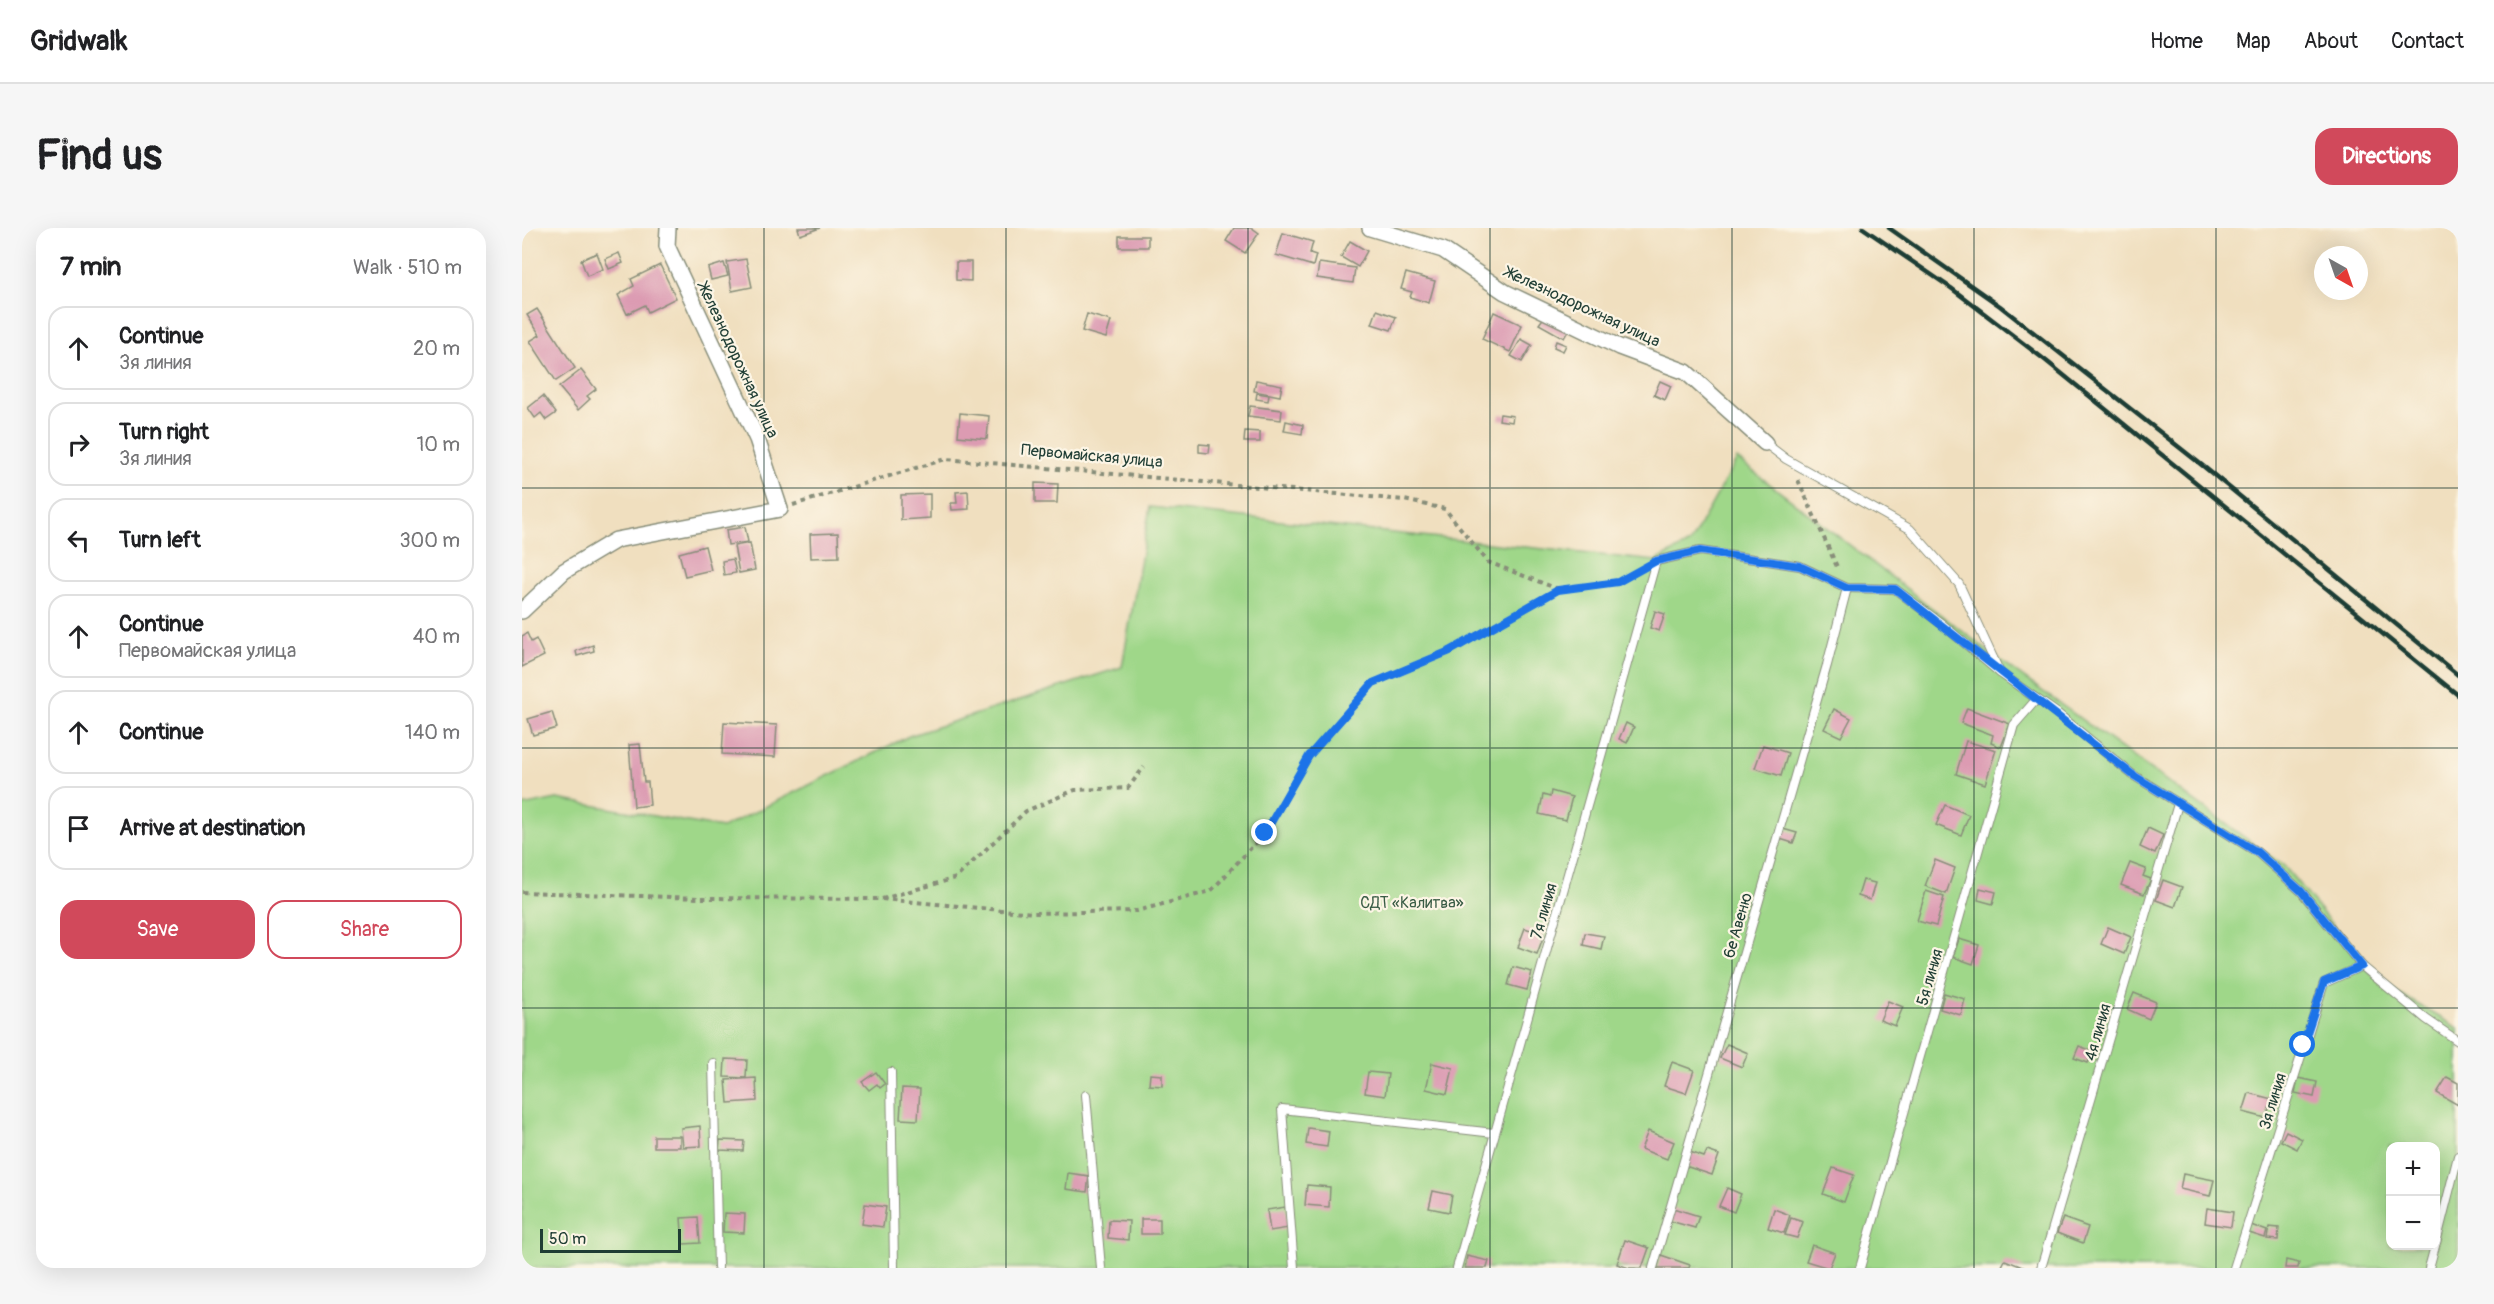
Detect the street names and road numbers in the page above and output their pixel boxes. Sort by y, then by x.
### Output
street label: Железнодорожная улица [1499,261,1663,352]
street label: Железнодорожная улица [692,277,783,441]
street label: Первомайская улица [1020,440,1163,472]
street label: 7я линия [1526,881,1562,942]
street label: 6е Авеню [1719,890,1757,960]
street label: 5я линия [1912,947,1948,1008]
street label: 4я линия [2080,1001,2116,1063]
street label: 3я линия [2255,1071,2291,1132]

